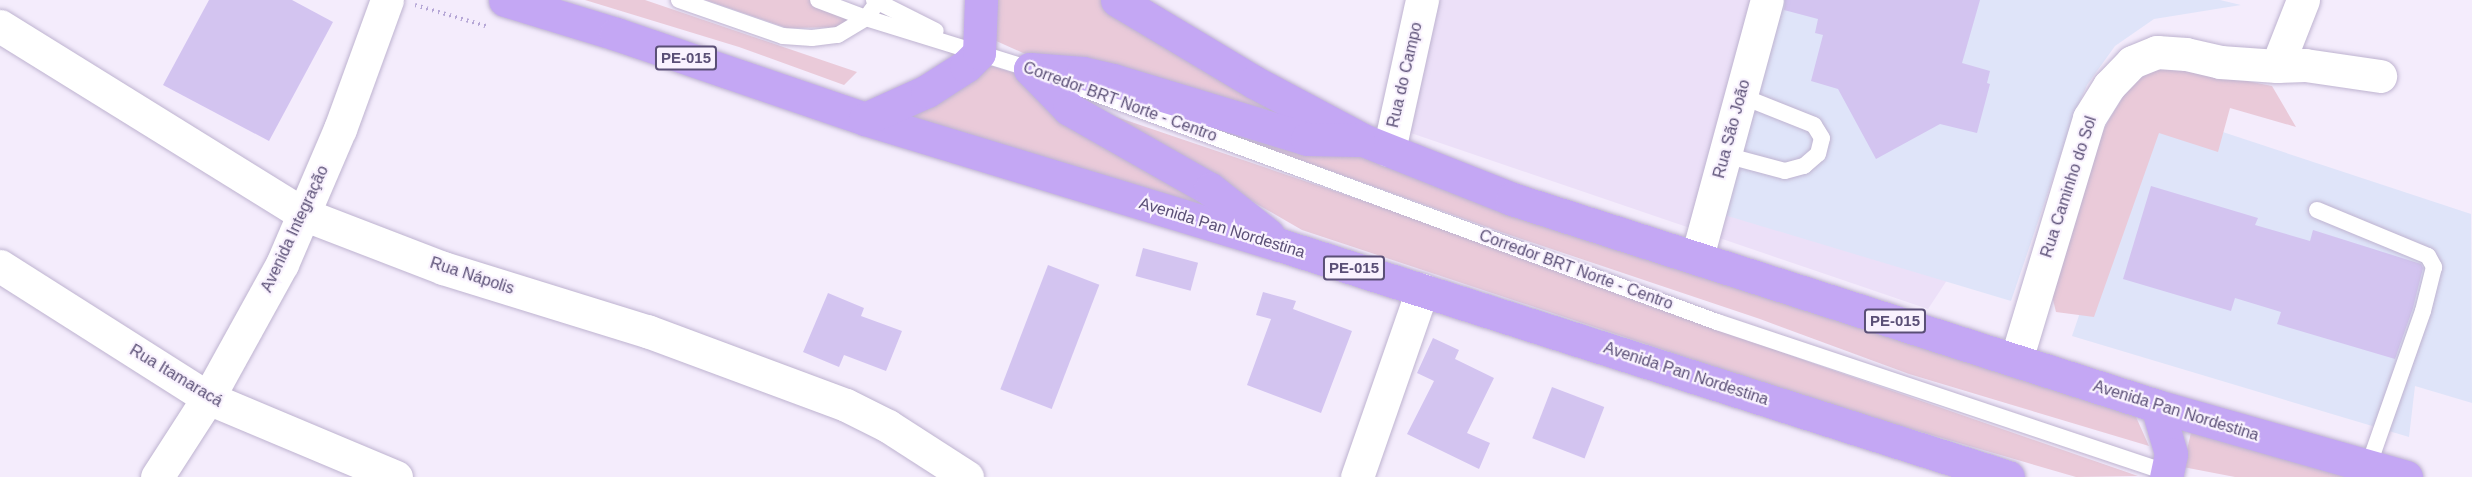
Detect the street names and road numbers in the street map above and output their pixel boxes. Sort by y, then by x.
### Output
street label: Rua do Campo [1384,20,1426,130]
road number: PE-015 [654,46,718,70]
street label: Corredor BRT Norte - Centro [1020,58,1220,146]
street label: Rua São João [1710,78,1754,180]
street label: Rua Caminho do Sol [2037,114,2101,260]
street label: Avenida Integração [257,163,333,295]
street label: Avenida Pan Nordestina [1137,194,1307,262]
street label: Corredor BRT Norte - Centro [1476,226,1676,314]
street label: Rua Nápolis [428,253,516,299]
road number: PE-015 [1322,256,1386,280]
road number: PE-015 [1864,309,1926,333]
street label: Avenida Pan Nordestina [1601,338,1771,410]
street label: Rua Itamaracá [126,341,226,411]
street label: Avenida Pan Nordestina [2091,377,2261,445]

